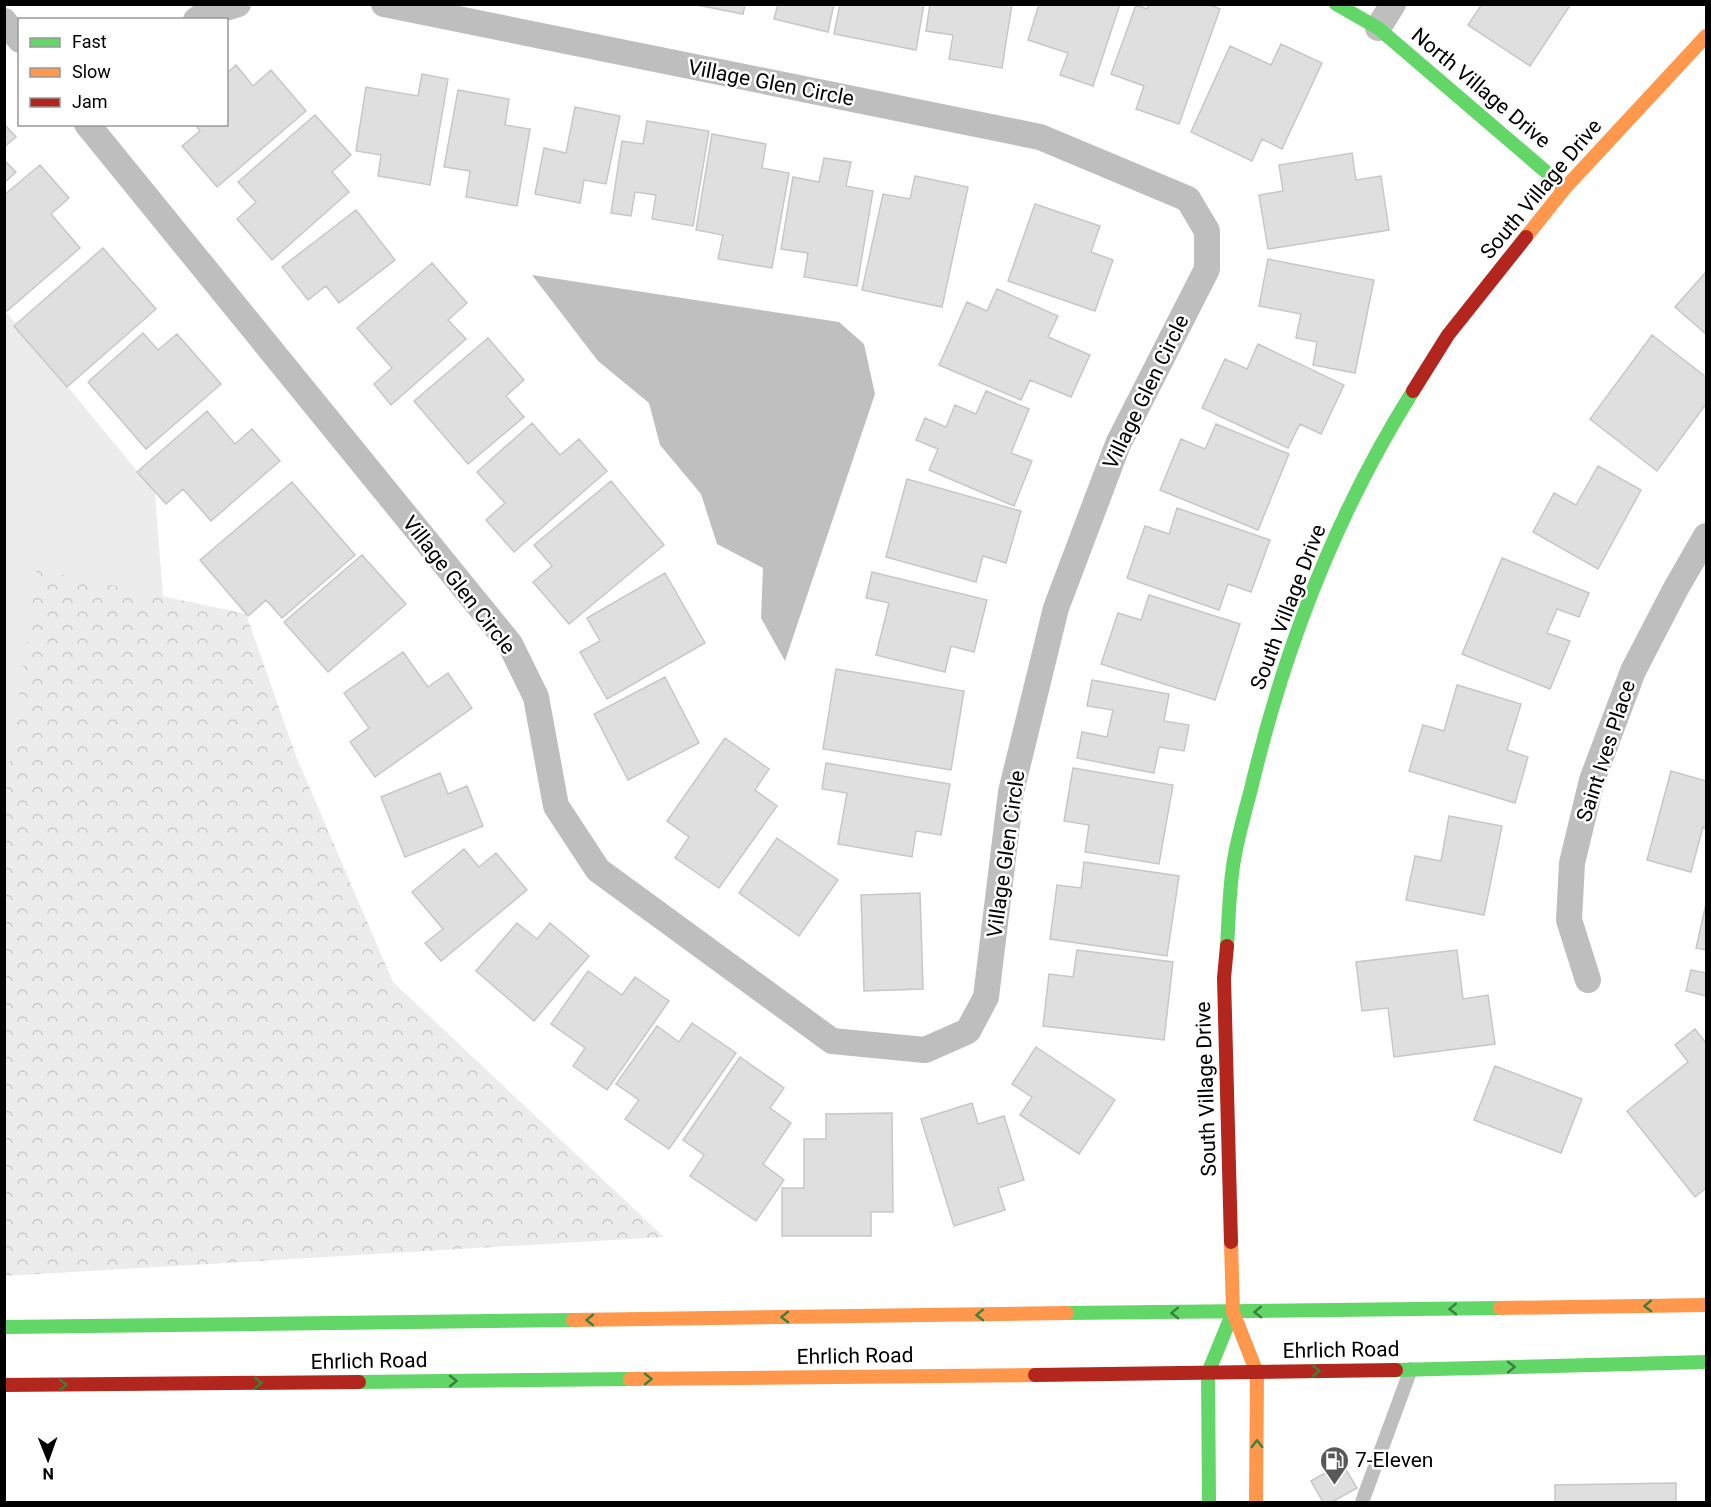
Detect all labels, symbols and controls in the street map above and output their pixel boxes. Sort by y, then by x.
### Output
legend [18,18,228,126]
street label: North Village Drive [1407,23,1555,153]
text: Fast [72,31,107,52]
street label: Village Glen Circle [686,55,856,111]
text: Slow [72,61,111,82]
text: Jam [72,91,108,112]
street label: South Village Drive [1476,114,1606,264]
street label: Village Glen Circle [1098,311,1194,473]
street label: Village Glen Circle [398,511,520,659]
street label: South Village Drive [1245,521,1331,693]
street label: Saint Ives Place [1572,677,1640,825]
street label: Village Glen Circle [982,769,1030,939]
street label: South Village Drive [1191,1001,1221,1177]
one-way arrow [1644,1300,1653,1312]
one-way arrow [1449,1303,1458,1315]
one-way arrow [1254,1306,1263,1318]
one-way arrow [1170,1307,1179,1319]
one-way arrow [975,1309,984,1321]
one-way arrow [780,1311,789,1324]
one-way arrow [585,1314,594,1326]
street label: Ehrlich Road [1282,1337,1400,1363]
street label: Ehrlich Road [796,1343,914,1369]
street label: Ehrlich Road [310,1348,428,1374]
one-way arrow [1506,1361,1515,1373]
one-way arrow [1311,1365,1320,1378]
one-way arrow [643,1373,652,1385]
one-way arrow [448,1375,457,1387]
one-way arrow [253,1377,262,1389]
one-way arrow [58,1379,67,1391]
north arrow [18,1429,78,1489]
one-way arrow [1251,1440,1263,1449]
fuel station icon: 7-Eleven [1318,1444,1350,1486]
place label: 7-Eleven [1355,1448,1433,1472]
text: N [42,1464,54,1483]

